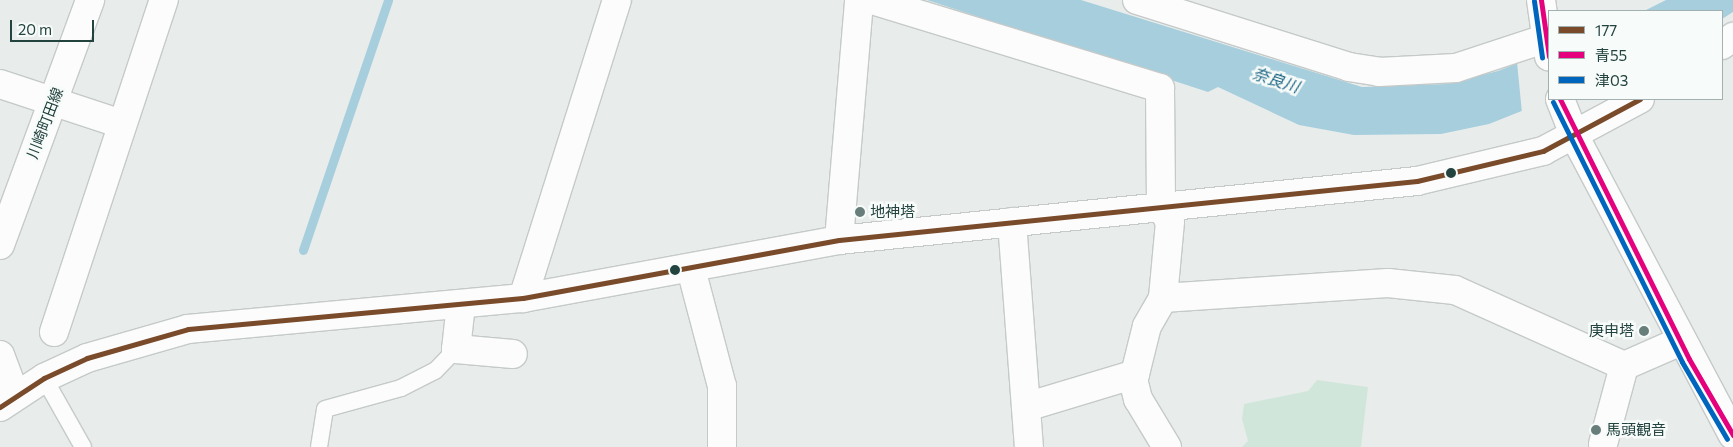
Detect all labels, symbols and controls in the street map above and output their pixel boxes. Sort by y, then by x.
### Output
scale bar [12,10,96,42]
legend [1548,10,1723,100]
text: 20 m [18,20,52,38]
text: 177 [1595,21,1617,39]
text: 青55 [1595,46,1627,64]
water label: 奈良川 [1250,63,1302,97]
text: 津03 [1595,71,1628,89]
street label: 川崎町田線 [23,85,67,161]
unlabelled marker [1446,168,1456,178]
place label: 地神塔 [870,203,915,221]
marker: 地神塔 [854,206,866,218]
unlabelled marker [670,265,680,275]
place label: 庚申塔 [1589,322,1634,340]
marker: 庚申塔 [1638,325,1650,337]
place label: 馬頭観音 [1606,421,1666,439]
marker: 馬頭観音 [1590,424,1602,436]

